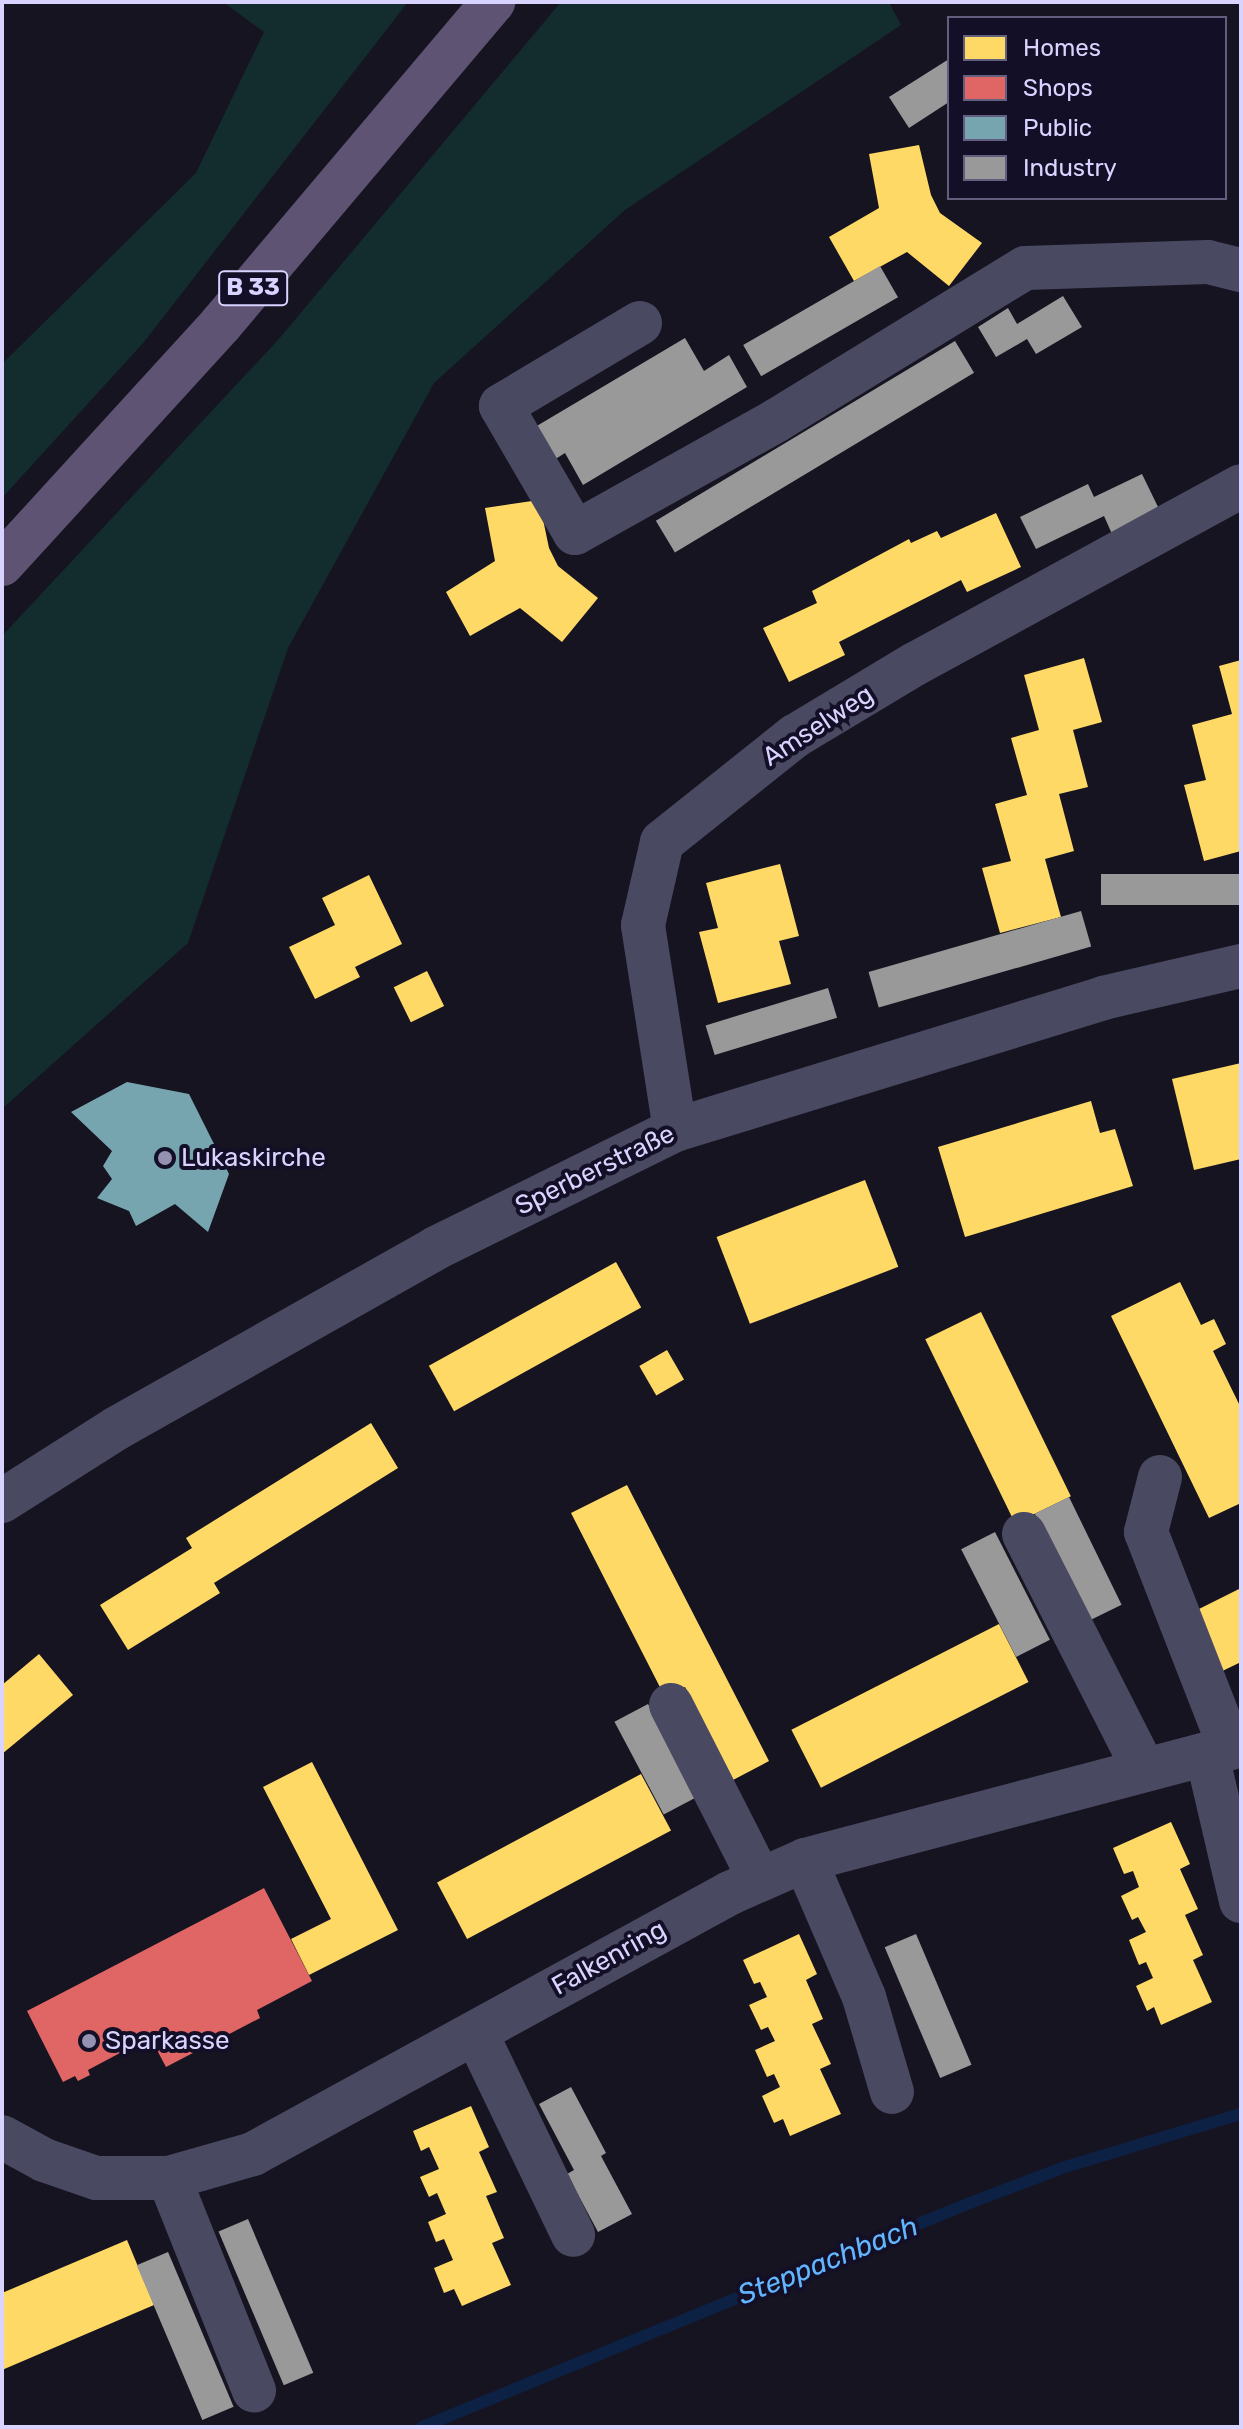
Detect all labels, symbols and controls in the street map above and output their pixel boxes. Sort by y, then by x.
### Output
legend [947,16,1227,200]
text: Homes [1023,34,1101,62]
text: Shops [1023,74,1093,102]
text: Public [1023,114,1092,142]
text: Industry [1023,154,1117,182]
road number: B 33 [217,268,289,308]
street label: Amselweg [757,679,879,773]
street label: Sperberstraße [510,1118,680,1222]
place label: Lukaskirche [181,1142,326,1174]
marker: Lukaskirche [156,1149,174,1167]
street label: Falkenring [546,1914,672,2002]
place label: Sparkasse [105,2025,229,2057]
marker: Sparkasse [80,2032,98,2050]
water label: Steppachbach [733,2210,923,2312]

